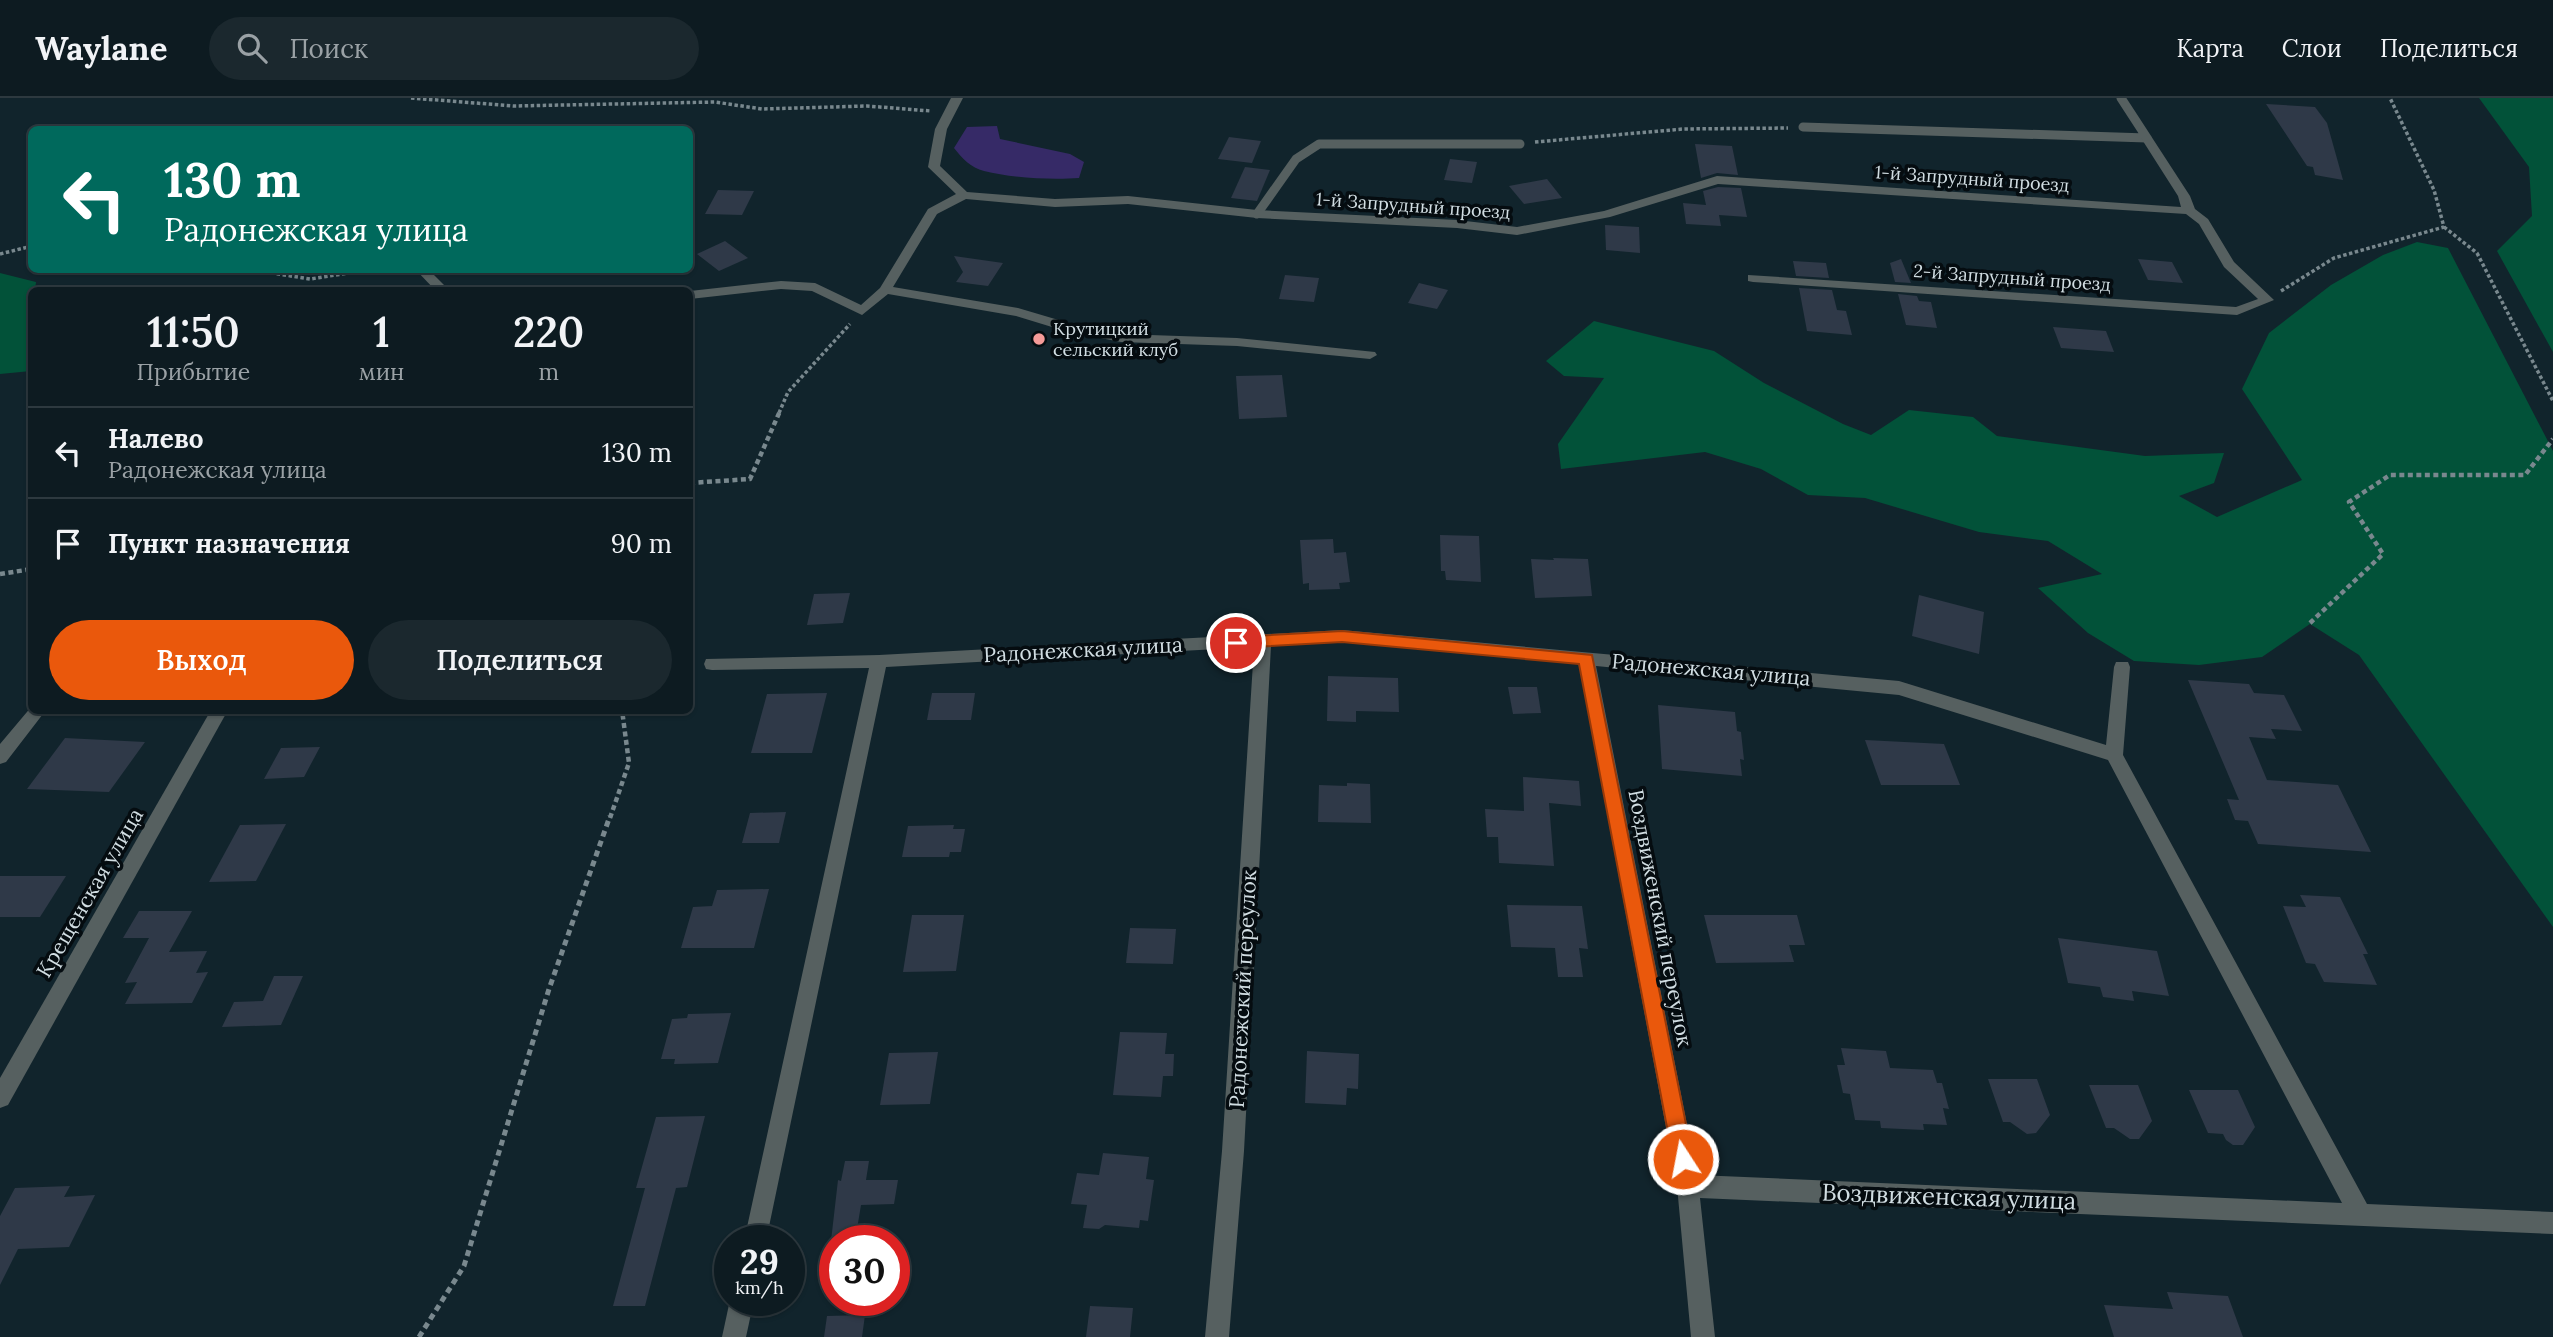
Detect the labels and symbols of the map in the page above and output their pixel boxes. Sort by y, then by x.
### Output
street label: 1-й Запрудный проезд [1874,160,2070,197]
street label: 1-й Запрудный проезд [1315,187,1511,224]
street label: 2-й Запрудный проезд [1913,259,2112,296]
place label: Крутицкий сельский клуб [1053,317,1178,361]
marker: Крутицкий сельский клуб [1031,331,1047,347]
pin [1206,613,1266,673]
street label: Радонежская улица [983,631,1184,668]
street label: Радонежская улица [1610,647,1812,692]
street label: Воздвиженский переулок [1622,787,1699,1050]
street label: Крещенская улица [30,803,149,982]
street label: Радонежский переулок [1223,868,1262,1109]
position arrow [1646,1122,1720,1196]
street label: Воздвиженская улица [1821,1177,2077,1216]
speed limit sign: 30 [819,1225,910,1316]

